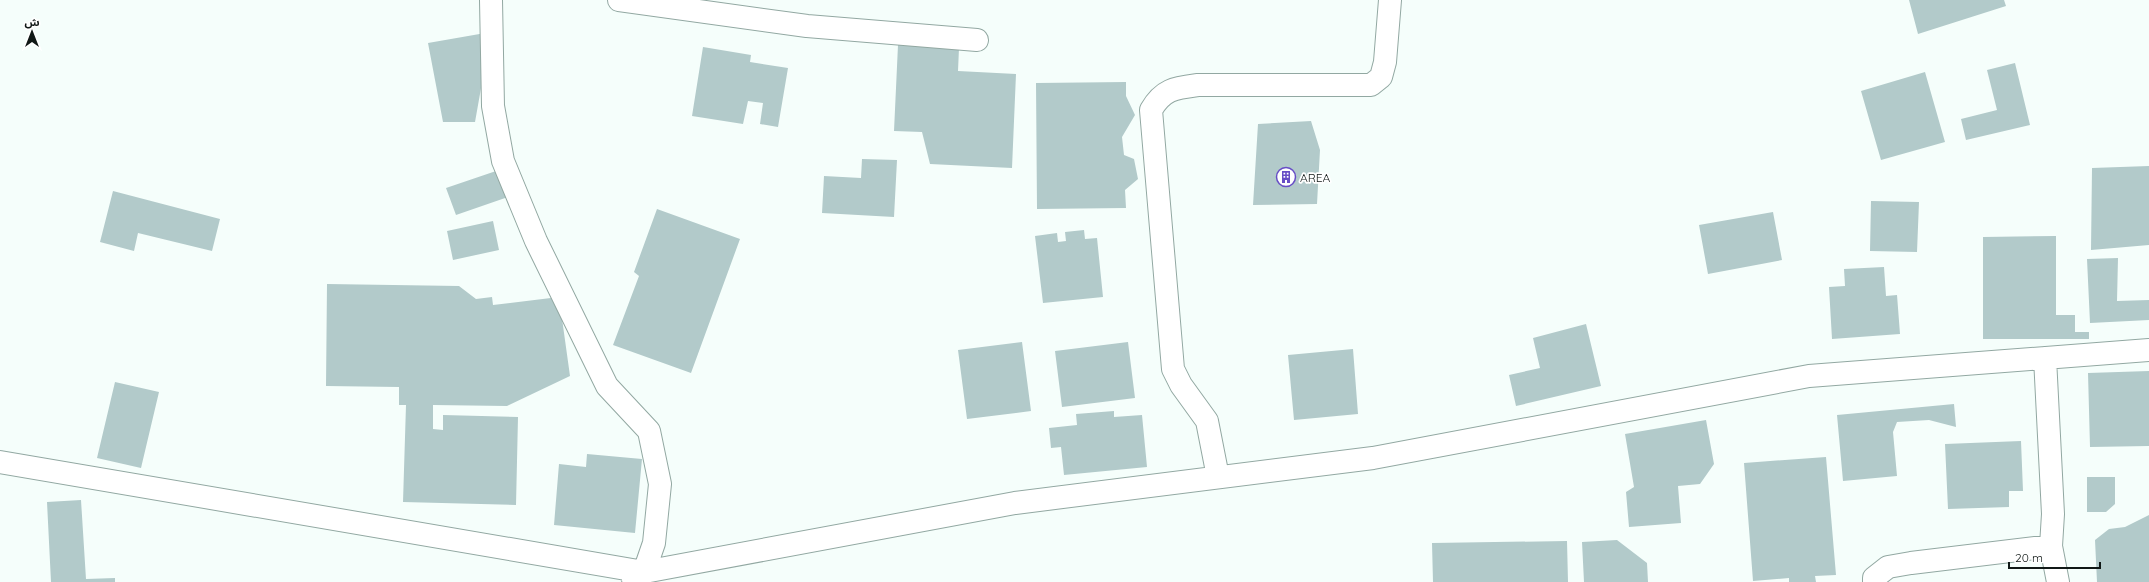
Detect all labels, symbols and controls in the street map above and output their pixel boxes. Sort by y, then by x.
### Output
north arrow [12,12,52,52]
text: ش [24,15,40,29]
building icon: AREA [1275,166,1297,188]
place label: AREA [1300,170,1331,185]
scale bar [2009,544,2100,570]
text: 20 m [2015,550,2043,565]

